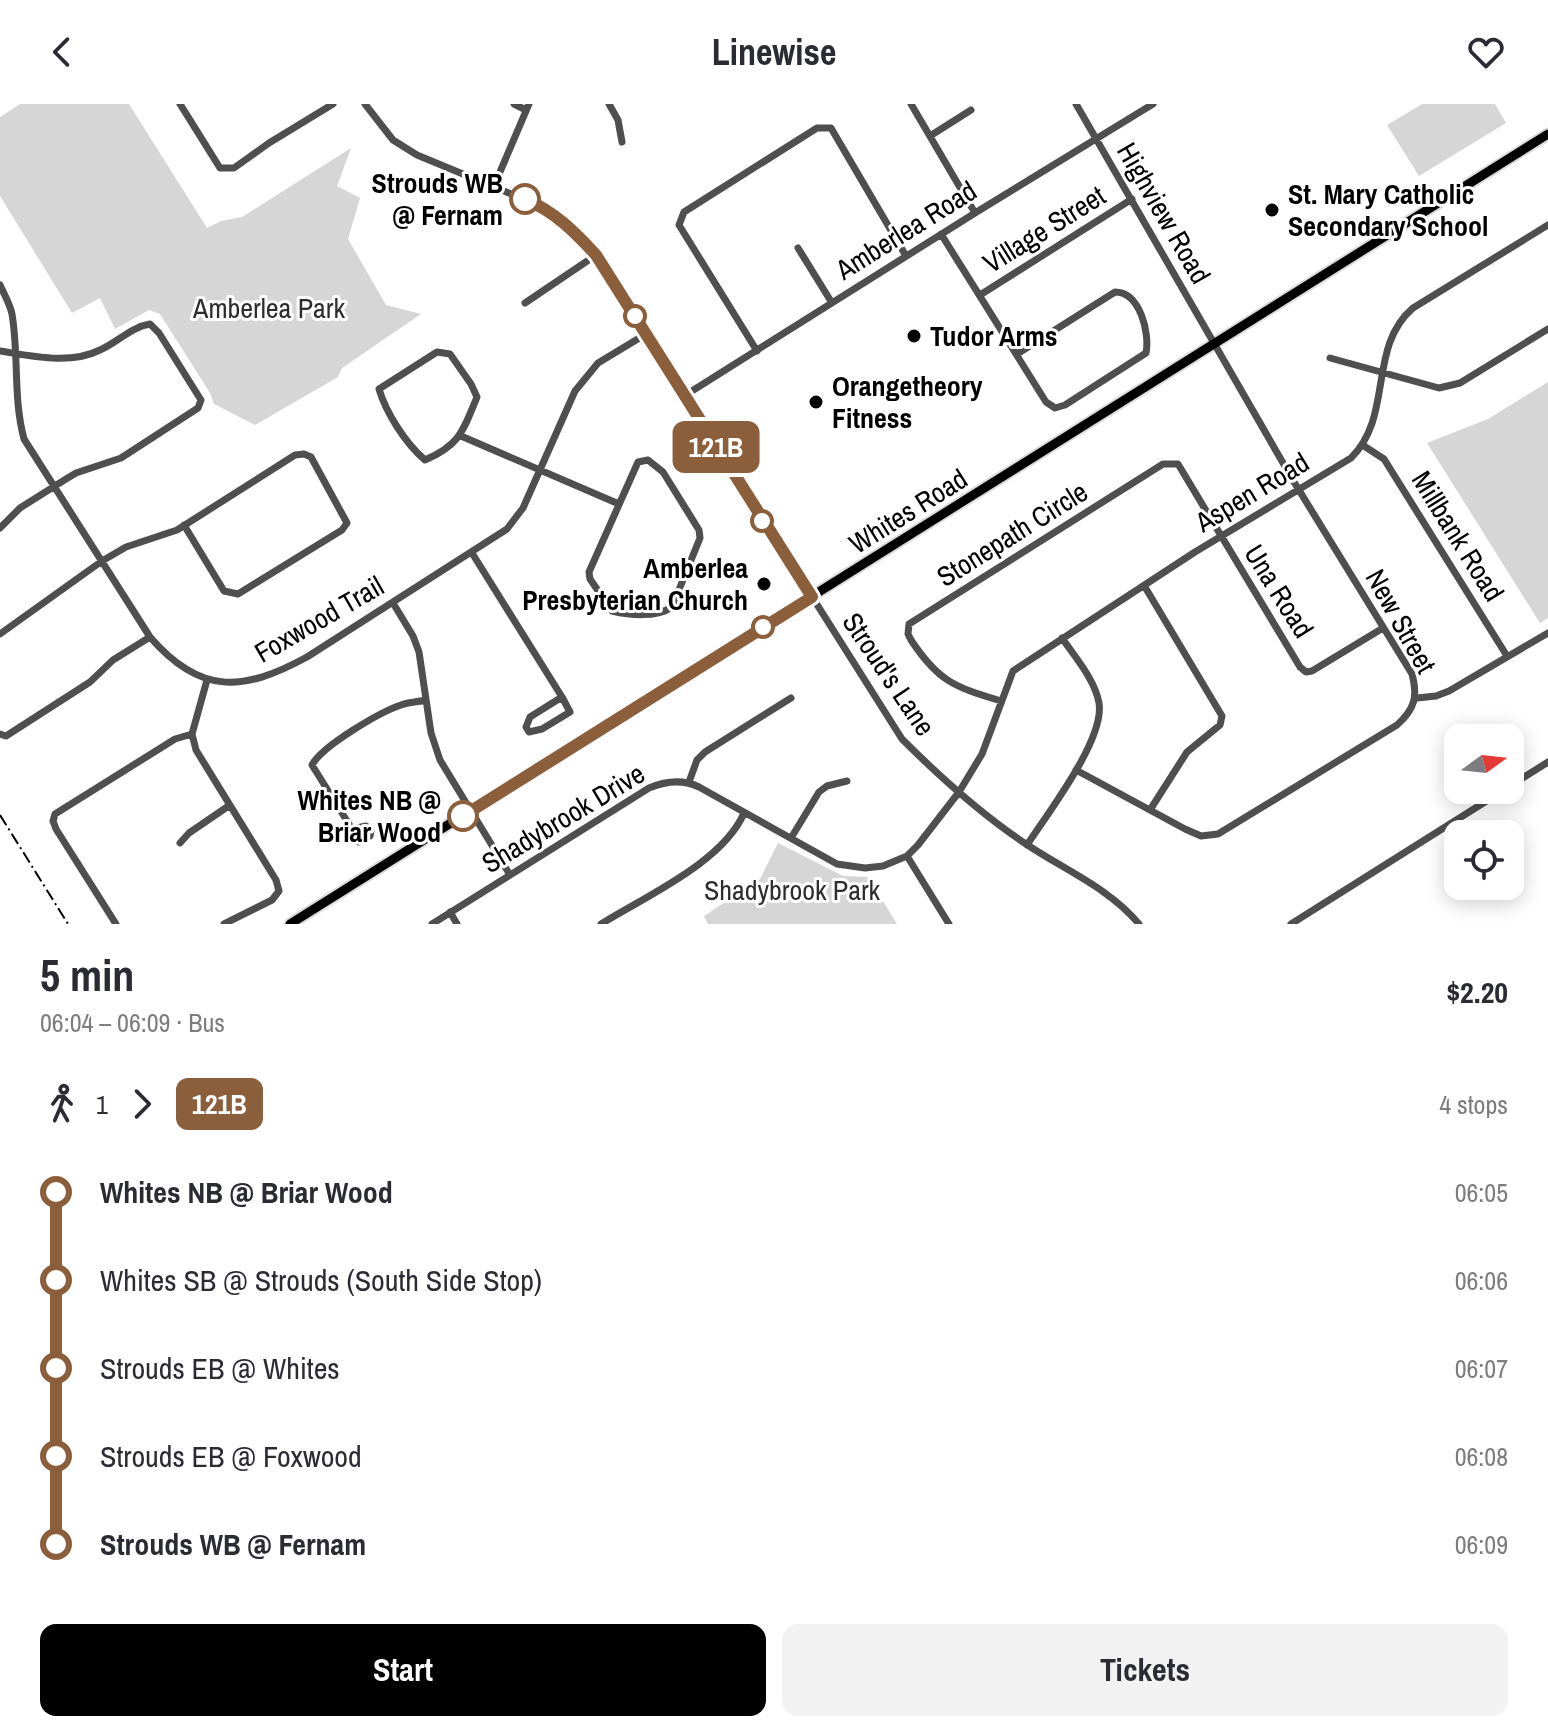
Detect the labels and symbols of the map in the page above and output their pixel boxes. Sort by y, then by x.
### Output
street label: Highview Road [1108,136,1220,290]
place label: Strouds WB @ Fernam [372,164,503,234]
street label: Amberlea Road [827,172,984,289]
place label: St. Mary Catholic Secondary School [1288,175,1488,245]
street label: Village Street [976,176,1112,282]
marker: Strouds WB @ Fernam [510,184,540,214]
marker: St. Mary Catholic Secondary School [1263,201,1281,219]
park label: Amberlea Park [192,289,345,327]
unlabelled marker [624,305,646,327]
place label: Tudor Arms [930,317,1058,355]
marker: Tudor Arms [905,327,923,345]
place label: Orangetheory Fitness [832,367,983,437]
marker: Orangetheory Fitness [807,393,825,411]
line badge: 121B [660,421,772,473]
street label: Aspen Road [1187,443,1316,541]
street label: Whites Road [842,460,974,562]
street label: Millbank Road [1403,464,1513,608]
street label: Stonepath Circle [929,473,1095,595]
unlabelled marker [751,510,773,532]
street label: Una Road [1235,537,1323,645]
place label: Amberlea Presbyterian Church [522,549,748,619]
street label: New Street [1357,562,1445,680]
street label: Foxwood Trail [248,567,390,671]
marker: Amberlea Presbyterian Church [755,575,773,593]
street label: Stroud's Lane [834,605,944,743]
unlabelled marker [752,616,774,638]
north arrow [1444,724,1524,804]
street label: Shadybrook Drive [474,754,652,882]
place label: Whites NB @ Briar Wood [297,781,441,851]
marker: Whites NB @ Briar Wood [448,801,478,831]
park label: Shadybrook Park [704,871,881,909]

